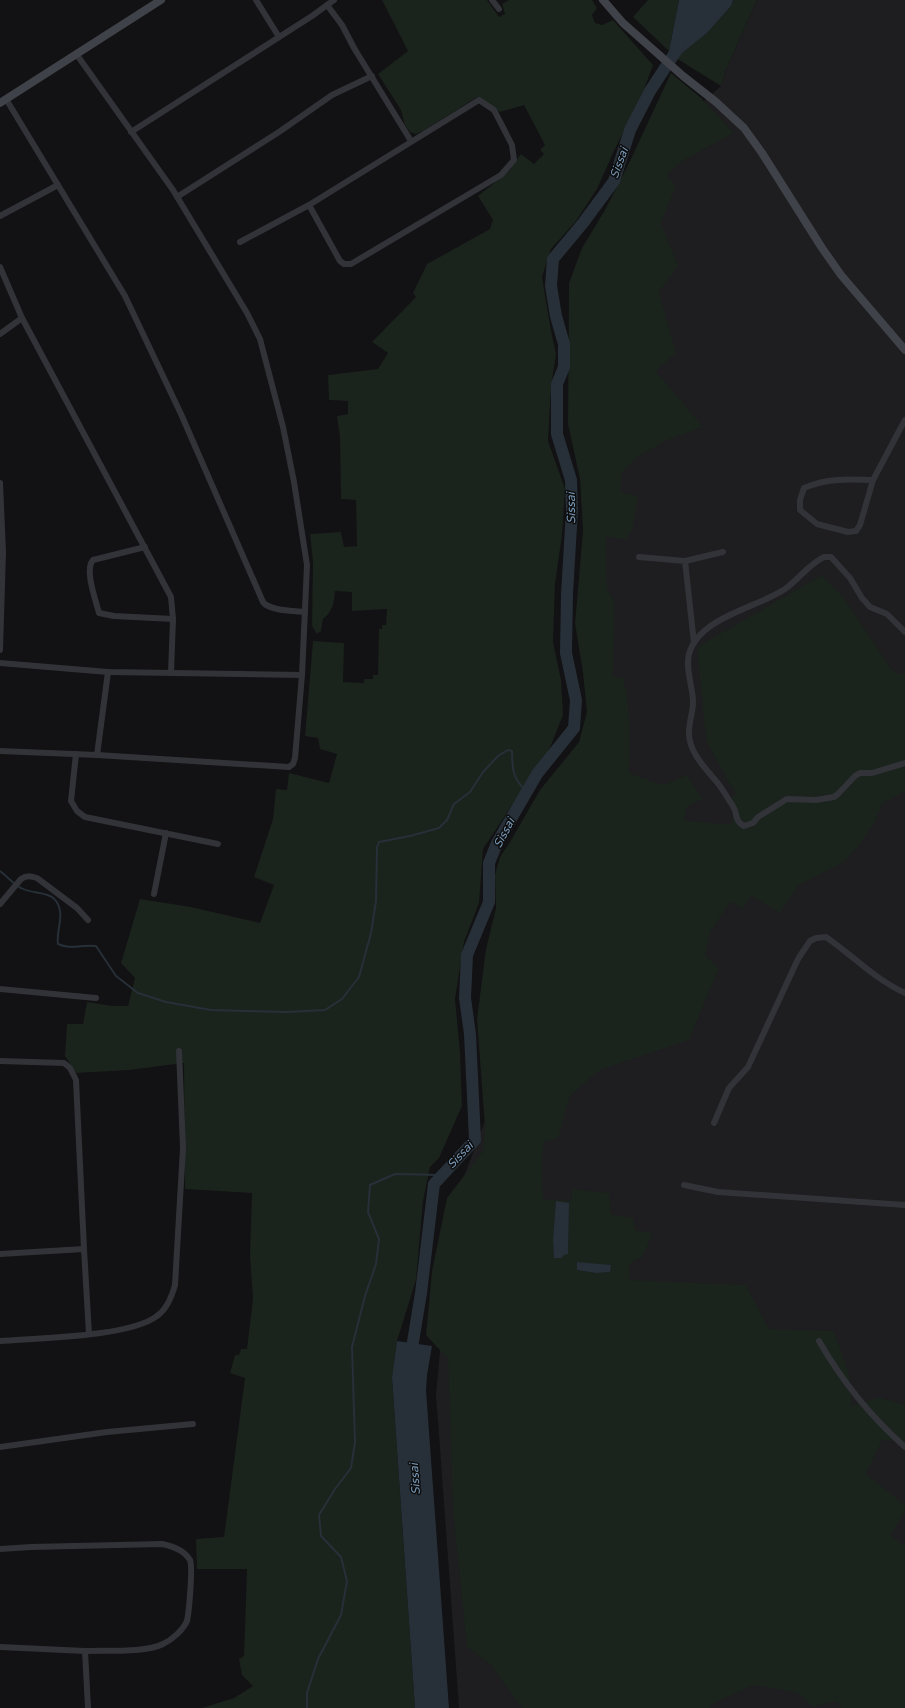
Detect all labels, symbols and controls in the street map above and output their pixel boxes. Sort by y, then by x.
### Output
water label: Sissai [607,144,632,180]
water label: Sissai [564,490,578,524]
water label: Sissai [490,814,519,850]
water label: Sissai [444,1137,477,1171]
water label: Sissai [407,1461,423,1495]

